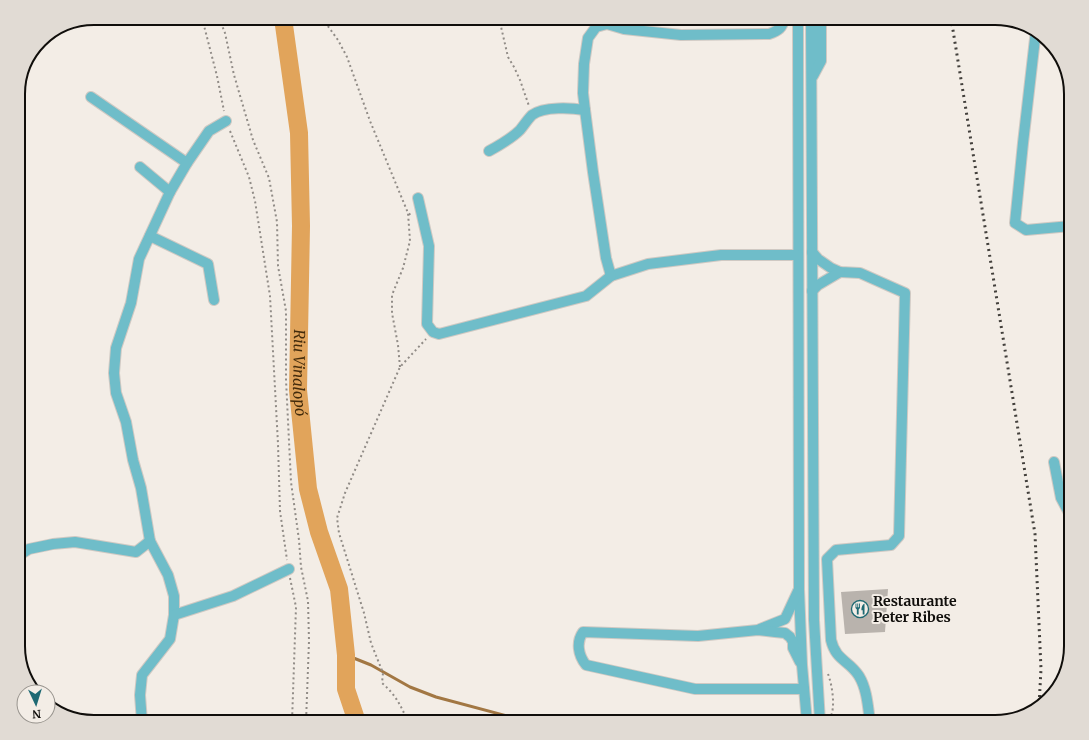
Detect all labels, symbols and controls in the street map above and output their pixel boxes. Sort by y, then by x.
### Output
water label: Riu Vinalopó [289,329,311,417]
place label: Restaurante Peter Ribes [873,592,957,626]
restaurant icon: Restaurante Peter Ribes [850,599,870,619]
north arrow [16,684,56,724]
text: N [32,707,42,721]

